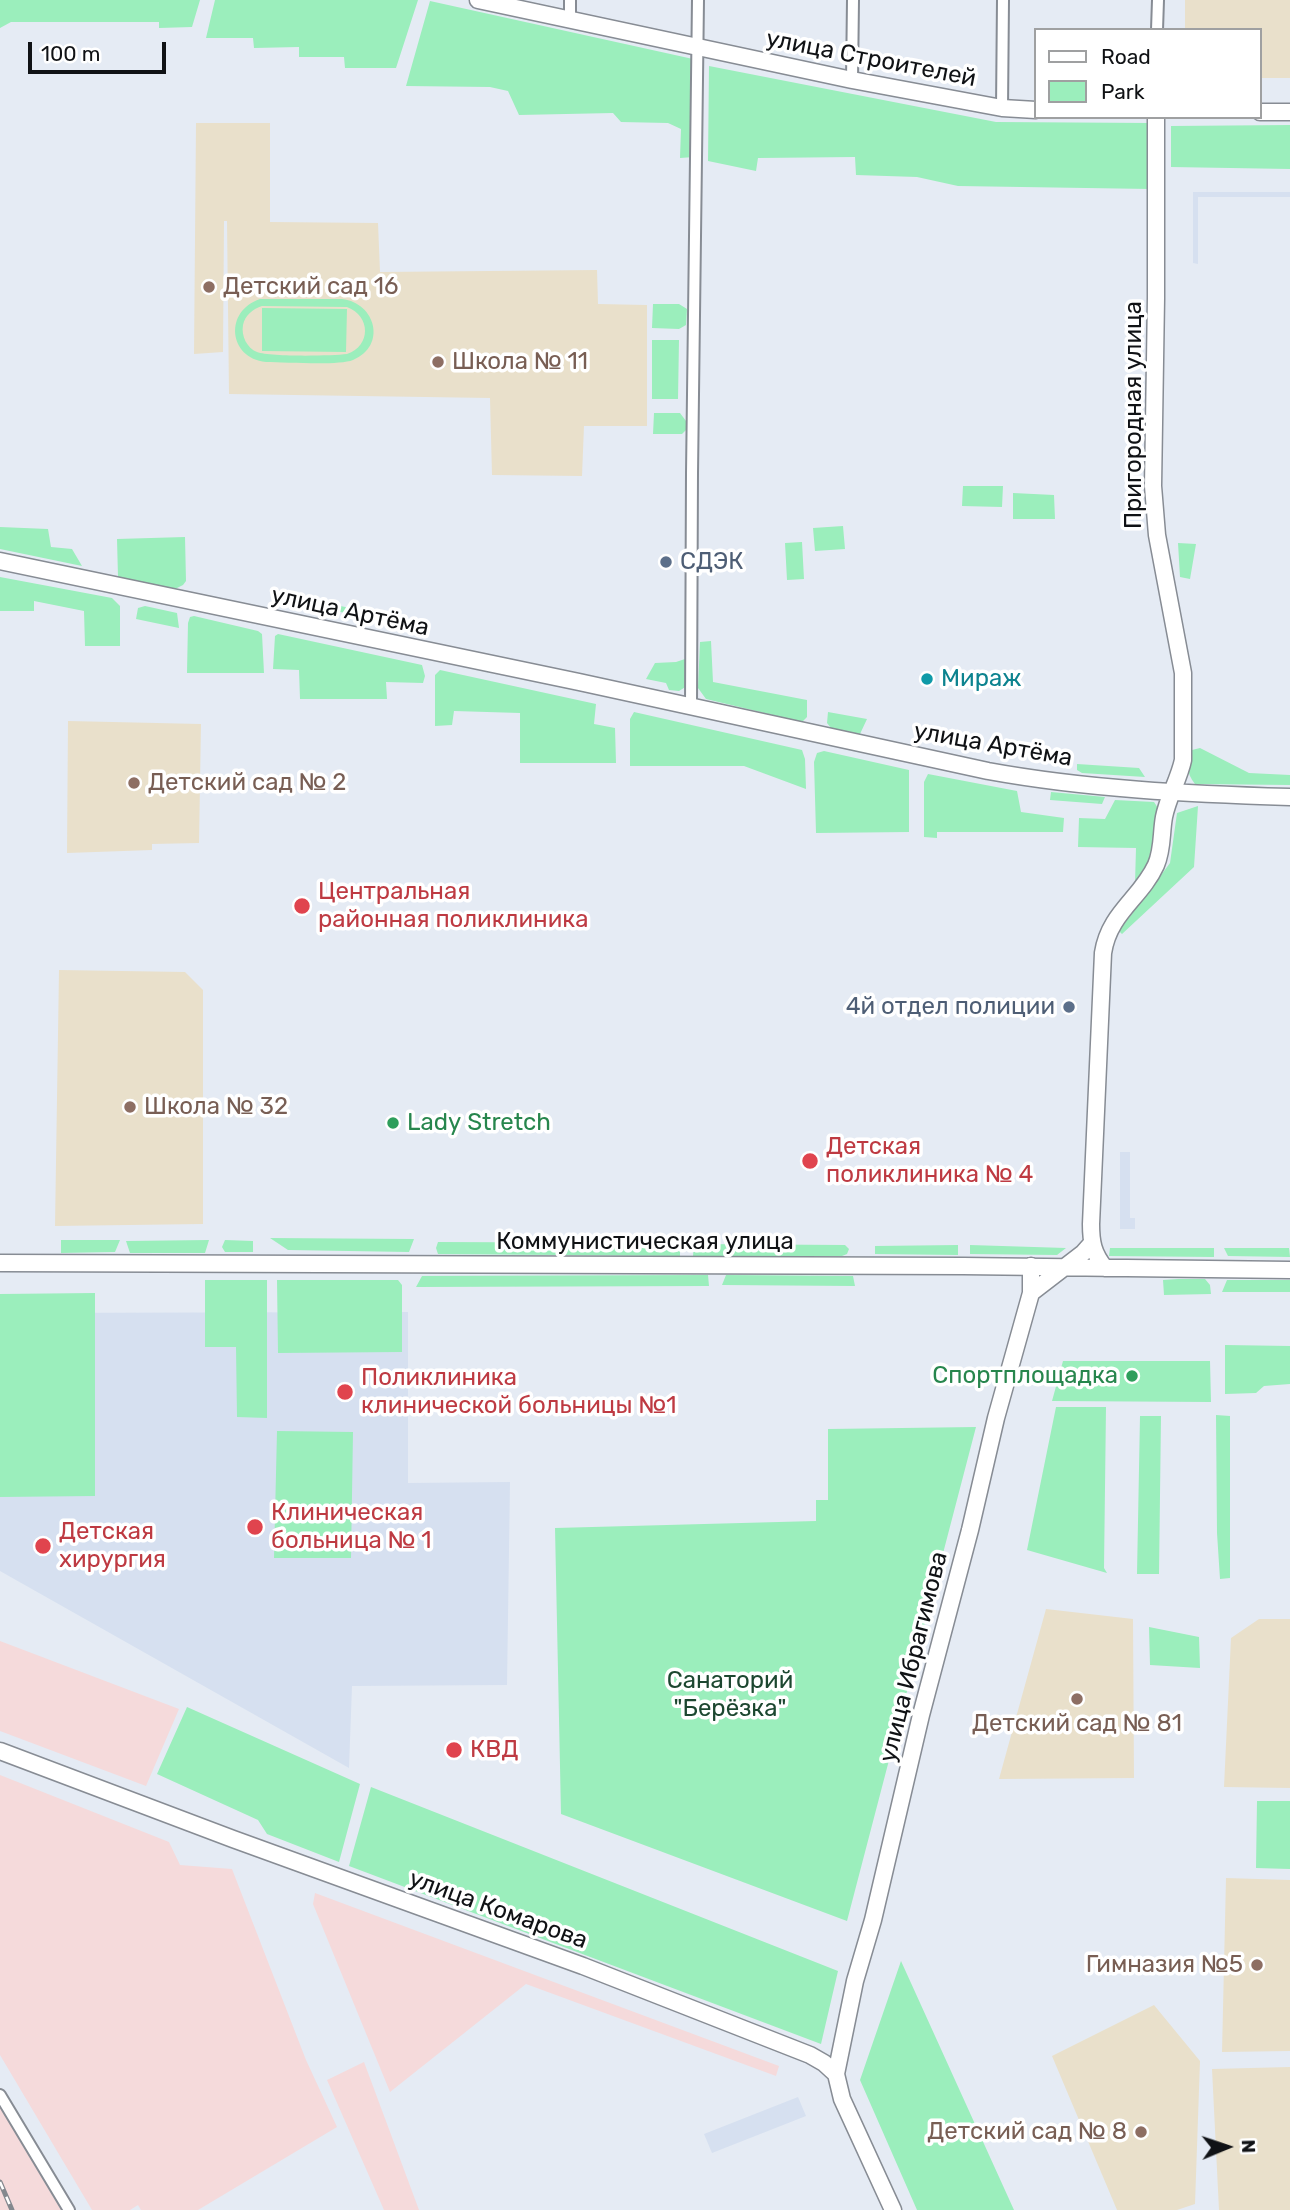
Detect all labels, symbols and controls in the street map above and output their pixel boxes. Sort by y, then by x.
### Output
street label: улица Строителей [763,24,979,94]
scale bar [32,28,170,72]
legend [1034,28,1262,119]
text: 100 m [41,41,100,66]
text: Road [1101,44,1151,69]
text: Park [1101,79,1145,104]
place label: Детский сад 16 [223,273,398,301]
marker: Детский сад 16 [201,279,217,295]
street label: Пригородная улица [1120,301,1148,529]
place label: Школа № 11 [452,348,588,376]
marker: Школа № 11 [430,354,446,370]
place label: СДЭК [680,548,744,576]
marker: СДЭК [658,554,674,570]
street label: улица Артёма [268,581,432,643]
place label: Мираж [941,665,1021,693]
marker: Мираж [919,671,935,687]
street label: улица Артёма [911,717,1075,773]
place label: Детский сад № 2 [148,769,346,797]
marker: Детский сад № 2 [126,775,142,791]
place label: Центральная районная поликлиника [318,878,588,934]
marker: Центральная районная поликлиника [292,896,312,916]
place label: 4й отдел полиции [846,993,1055,1021]
marker: 4й отдел полиции [1061,999,1077,1015]
place label: Школа № 32 [144,1093,288,1121]
marker: Школа № 32 [122,1099,138,1115]
place label: Lady Stretch [407,1109,551,1137]
marker: Lady Stretch [385,1115,401,1131]
place label: Детская поликлиника № 4 [826,1133,1033,1189]
marker: Детская поликлиника № 4 [800,1151,820,1171]
street label: Коммунистическая улица [496,1228,794,1256]
place label: Спортплощадка [932,1362,1118,1390]
place label: Поликлиника клинической больницы №1 [361,1364,676,1420]
marker: Спортплощадка [1124,1368,1140,1384]
marker: Поликлиника клинической больницы №1 [335,1382,355,1402]
place label: Клиническая больница № 1 [271,1499,432,1555]
marker: Клиническая больница № 1 [245,1517,265,1537]
place label: Детская хирургия [59,1518,166,1574]
marker: Детская хирургия [33,1536,53,1556]
street label: улица Ибрагимова [874,1549,954,1765]
park label: Санаторий "Берёзка" [667,1667,793,1723]
marker: Детский сад № 81 [1069,1691,1085,1707]
place label: Детский сад № 81 [972,1710,1182,1738]
place label: КВД [470,1736,518,1764]
marker: КВД [444,1740,464,1760]
street label: улица Комарова [405,1864,591,1956]
place label: Гимназия №5 [1086,1951,1243,1979]
marker: Гимназия №5 [1249,1957,1265,1973]
north arrow [1192,2112,1262,2182]
place label: Детский сад № 8 [927,2118,1127,2146]
marker: Детский сад № 8 [1133,2124,1149,2140]
text: N [1237,2139,1260,2153]

